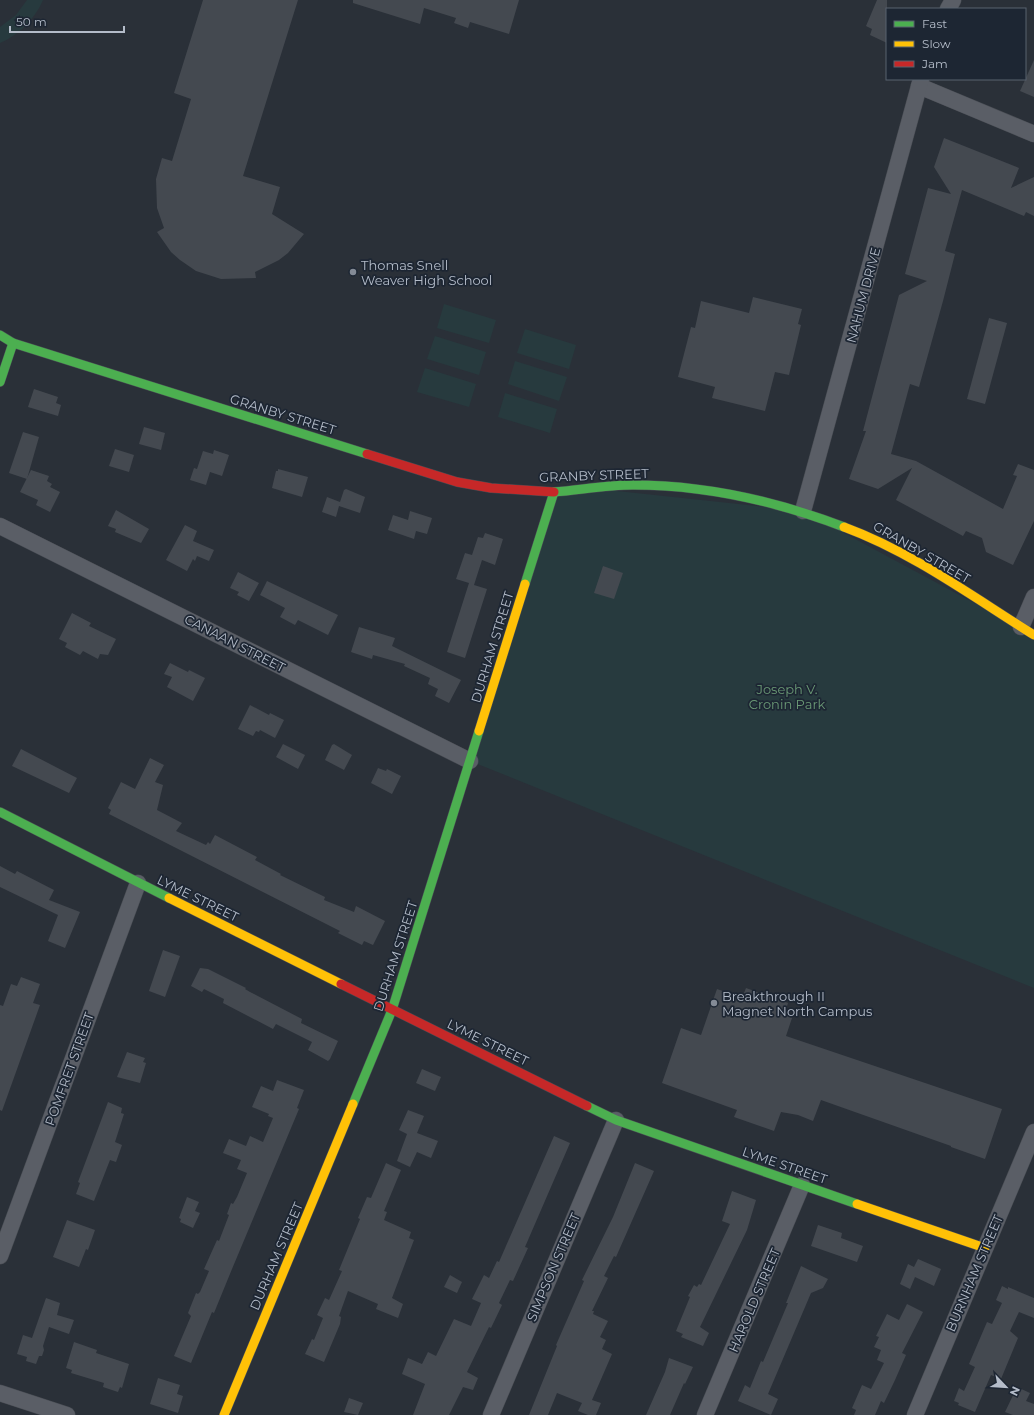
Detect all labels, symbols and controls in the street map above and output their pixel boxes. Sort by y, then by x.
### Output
scale bar [10,8,124,34]
legend [886,8,1026,80]
text: 50 m [16,14,47,29]
text: Fast [922,16,947,31]
text: Slow [922,36,951,51]
text: Jam [921,56,948,71]
street label: NAHUM DRIVE [843,246,883,344]
place label: Thomas Snell Weaver High School [361,257,492,288]
marker: Thomas Snell Weaver High School [348,267,358,277]
street label: GRANBY STREET [228,390,338,438]
street label: GRANBY STREET [539,465,650,485]
street label: GRANBY STREET [870,518,974,587]
street label: DURHAM STREET [467,589,517,705]
street label: CANAAN STREET [182,611,289,676]
park label: Joseph V. Cronin Park [749,681,826,712]
street label: LYME STREET [155,871,242,925]
street label: DURHAM STREET [370,898,421,1014]
place label: Breakthrough II Magnet North Campus [722,988,872,1019]
marker: Breakthrough II Magnet North Campus [709,998,719,1008]
street label: POMFRET STREET [41,1010,97,1128]
street label: LYME STREET [445,1015,532,1069]
street label: LYME STREET [740,1143,830,1187]
street label: DURHAM STREET [246,1199,306,1312]
street label: SIMPSON STREET [523,1210,583,1324]
street label: BURNHAM STREET [942,1212,1006,1334]
street label: HAROLD STREET [725,1245,783,1354]
north arrow [986,1367,1026,1407]
text: N [1007,1384,1023,1398]

